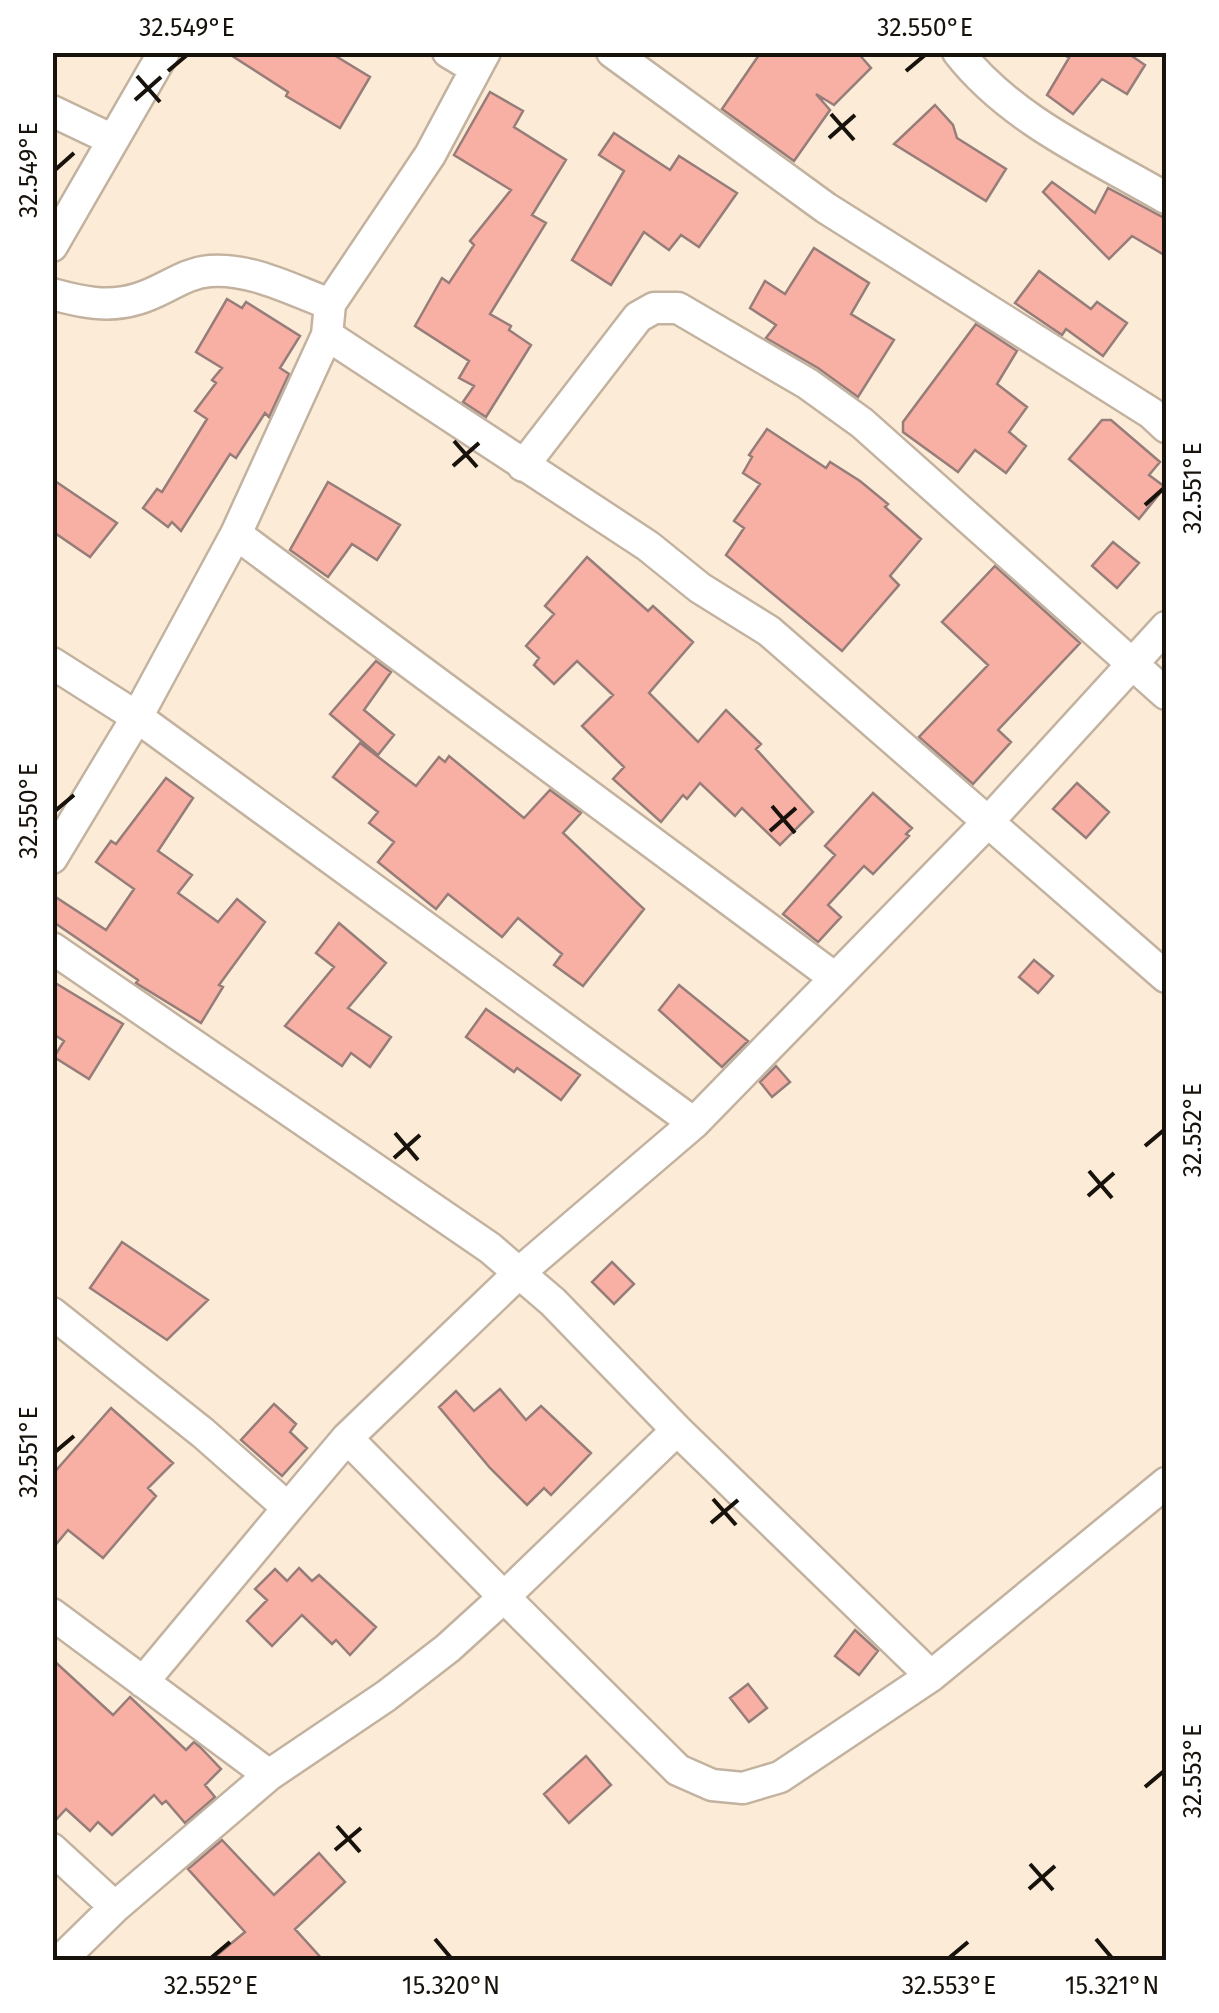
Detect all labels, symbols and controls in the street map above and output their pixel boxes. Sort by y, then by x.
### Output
text: 32.549°E [139,13,235,43]
text: 32.550°E [877,13,973,43]
text: 32.549°E [14,122,44,218]
text: 32.551°E [1178,442,1208,534]
text: 32.550°E [14,763,44,859]
text: 32.552°E [1178,1083,1208,1177]
text: 32.551°E [14,1406,44,1498]
text: 32.553°E [1178,1724,1208,1818]
text: 32.552°E [164,1971,258,2001]
text: 15.320°N [402,1971,500,2001]
text: 32.553°E [902,1971,996,2001]
text: 15.321°N [1065,1971,1159,2001]

